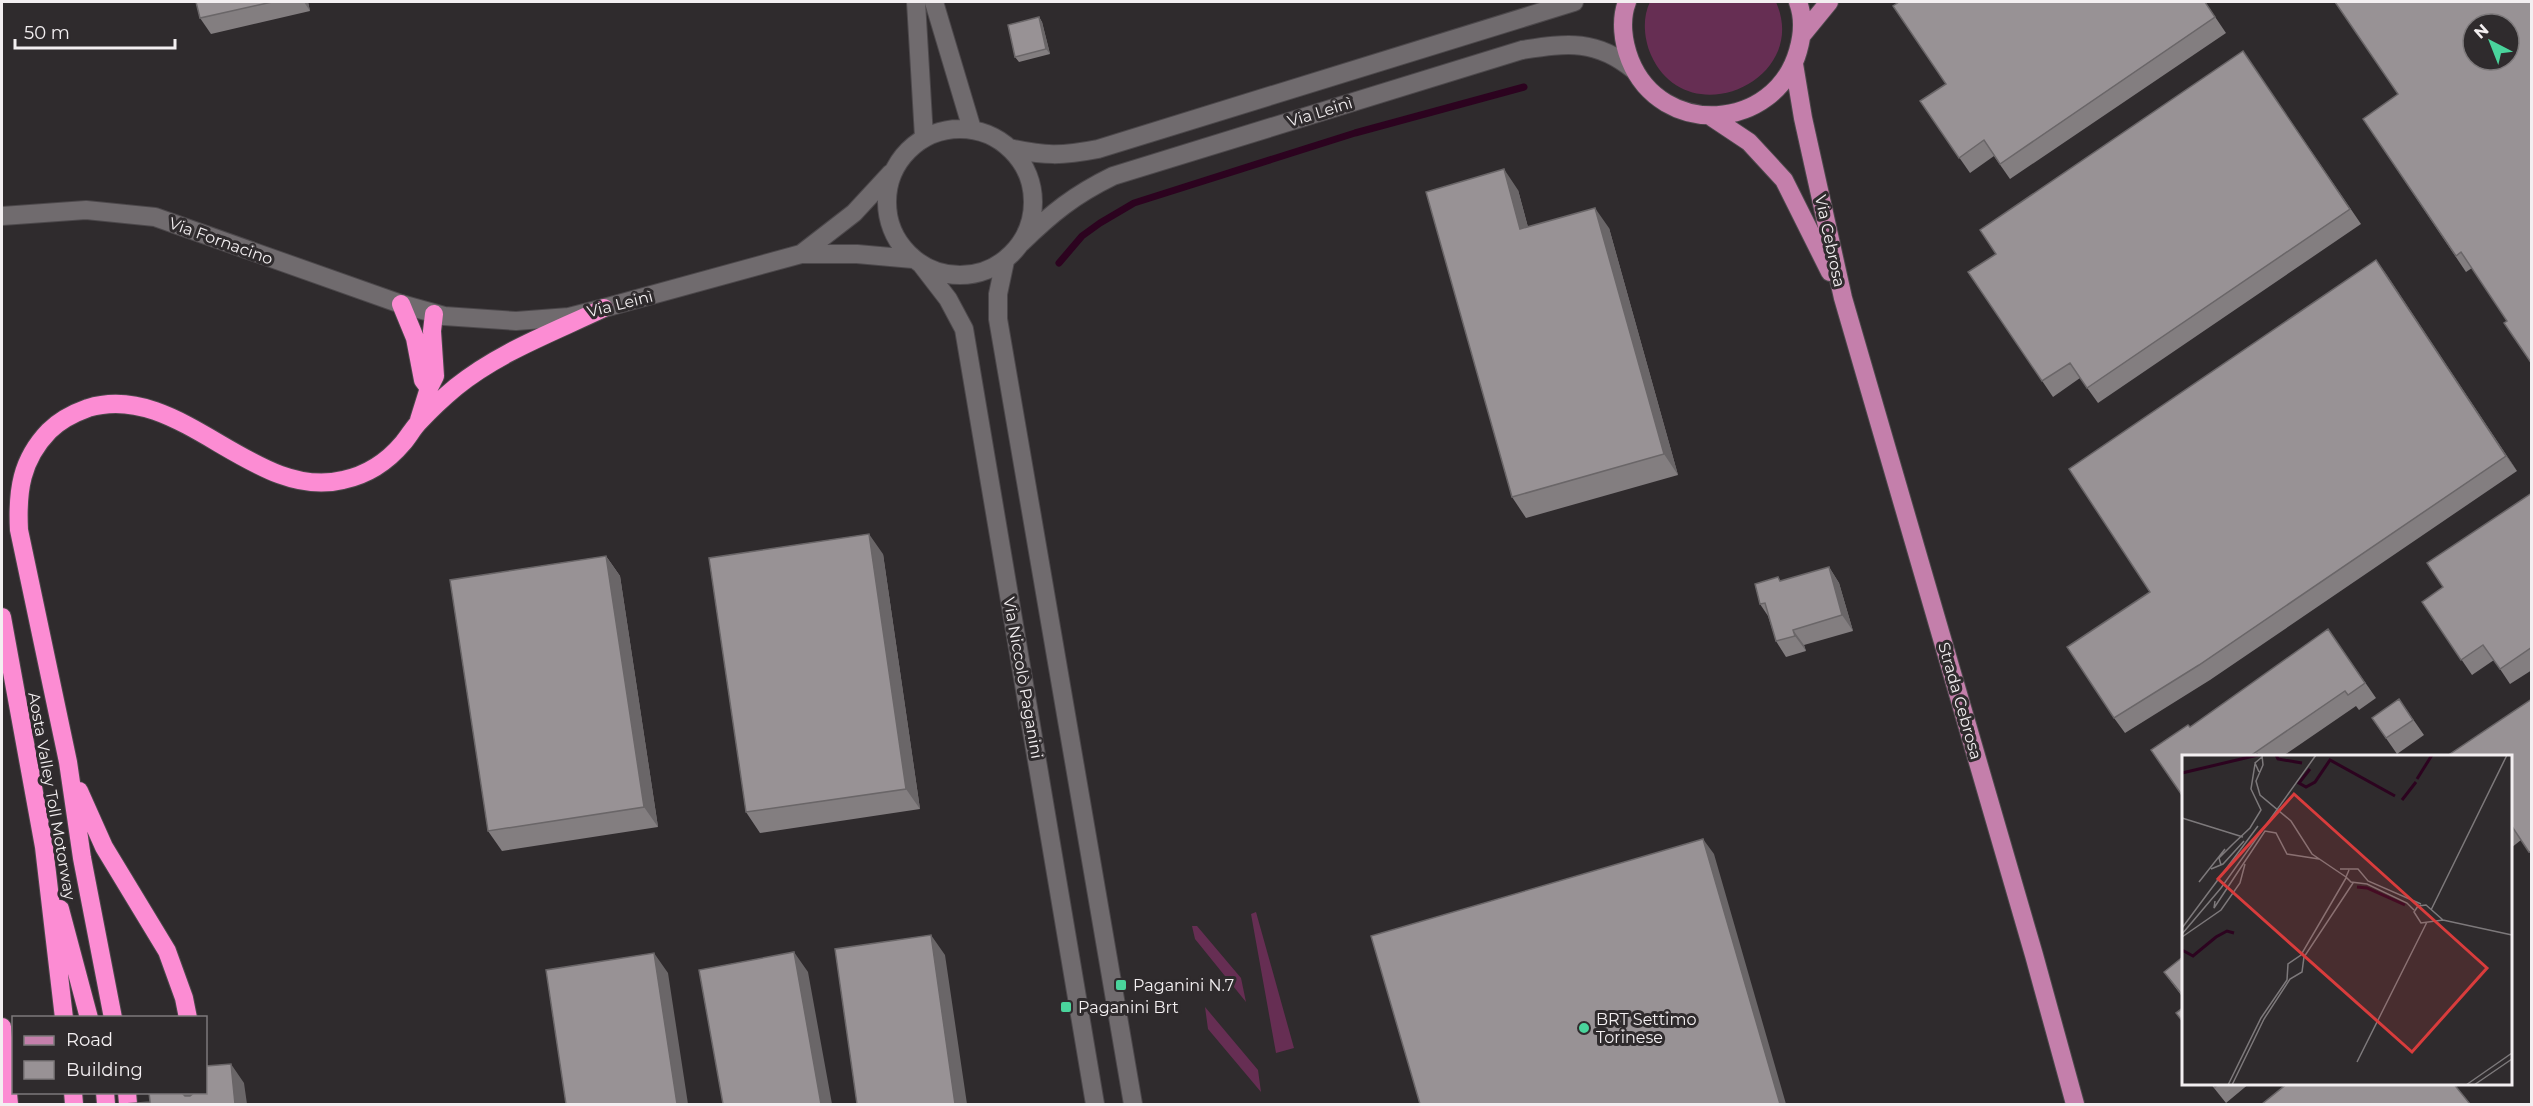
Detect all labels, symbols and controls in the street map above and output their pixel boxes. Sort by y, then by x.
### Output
scale bar [15,12,176,50]
north arrow [2461,12,2521,72]
text: N [2470,20,2492,43]
text: 50 m [24,22,70,44]
street label: Via Leinì [1285,93,1355,131]
street label: Via Cebrosa [1811,193,1849,289]
street label: Via Fornacino [166,213,276,269]
street label: Via Leinì [585,287,655,321]
street label: Via Niccolò Paganini [999,596,1047,760]
street label: Strada Cebrosa [1934,640,1986,762]
street label: Aosta Valley Toll Motorway [24,691,80,902]
inset map [2182,755,2512,1085]
place label: Paganini N.7 [1133,976,1234,995]
marker: Paganini N.7 [1114,978,1128,992]
place label: Paganini Brt [1078,998,1179,1017]
marker: Paganini Brt [1059,1000,1073,1014]
place label: BRT Settimo Torinese [1596,1010,1696,1047]
legend [12,1016,207,1094]
marker: BRT Settimo Torinese [1577,1021,1591,1035]
text: Road [66,1029,113,1051]
text: Building [66,1059,143,1081]

